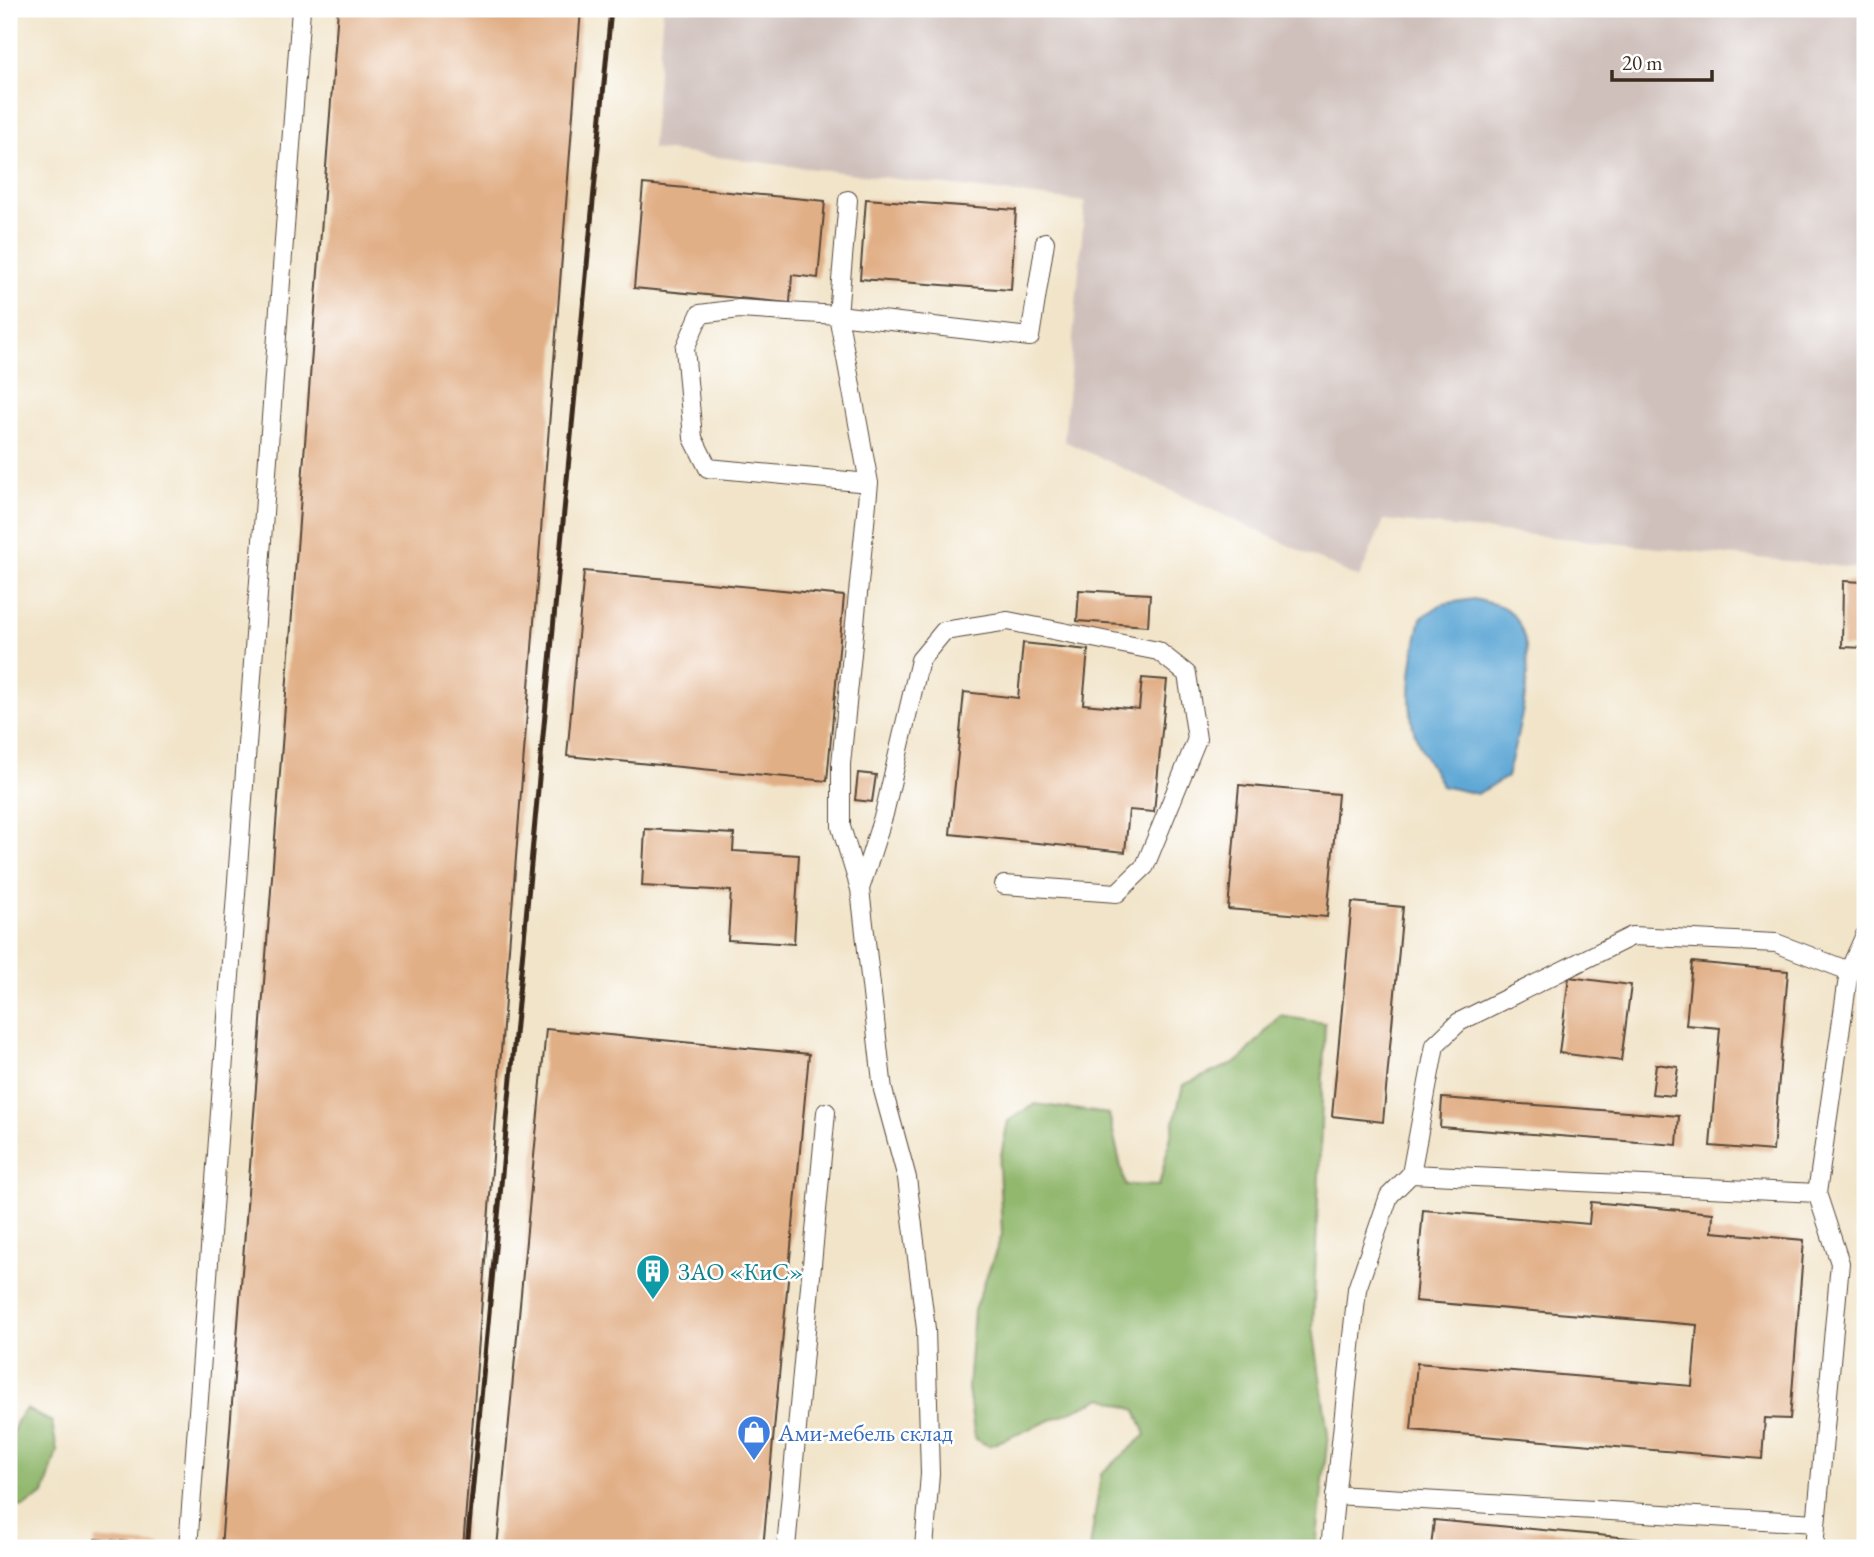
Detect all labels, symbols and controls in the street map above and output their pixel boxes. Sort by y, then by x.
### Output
scale bar [1612,38,1711,82]
text: 20 m [1622,49,1663,76]
building icon: ЗАО «КиС» [634,1252,672,1301]
place label: ЗАО «КиС» [678,1256,803,1287]
shop icon: Ами-мебель склад [735,1413,773,1462]
place label: Ами-мебель склад [777,1417,953,1448]

